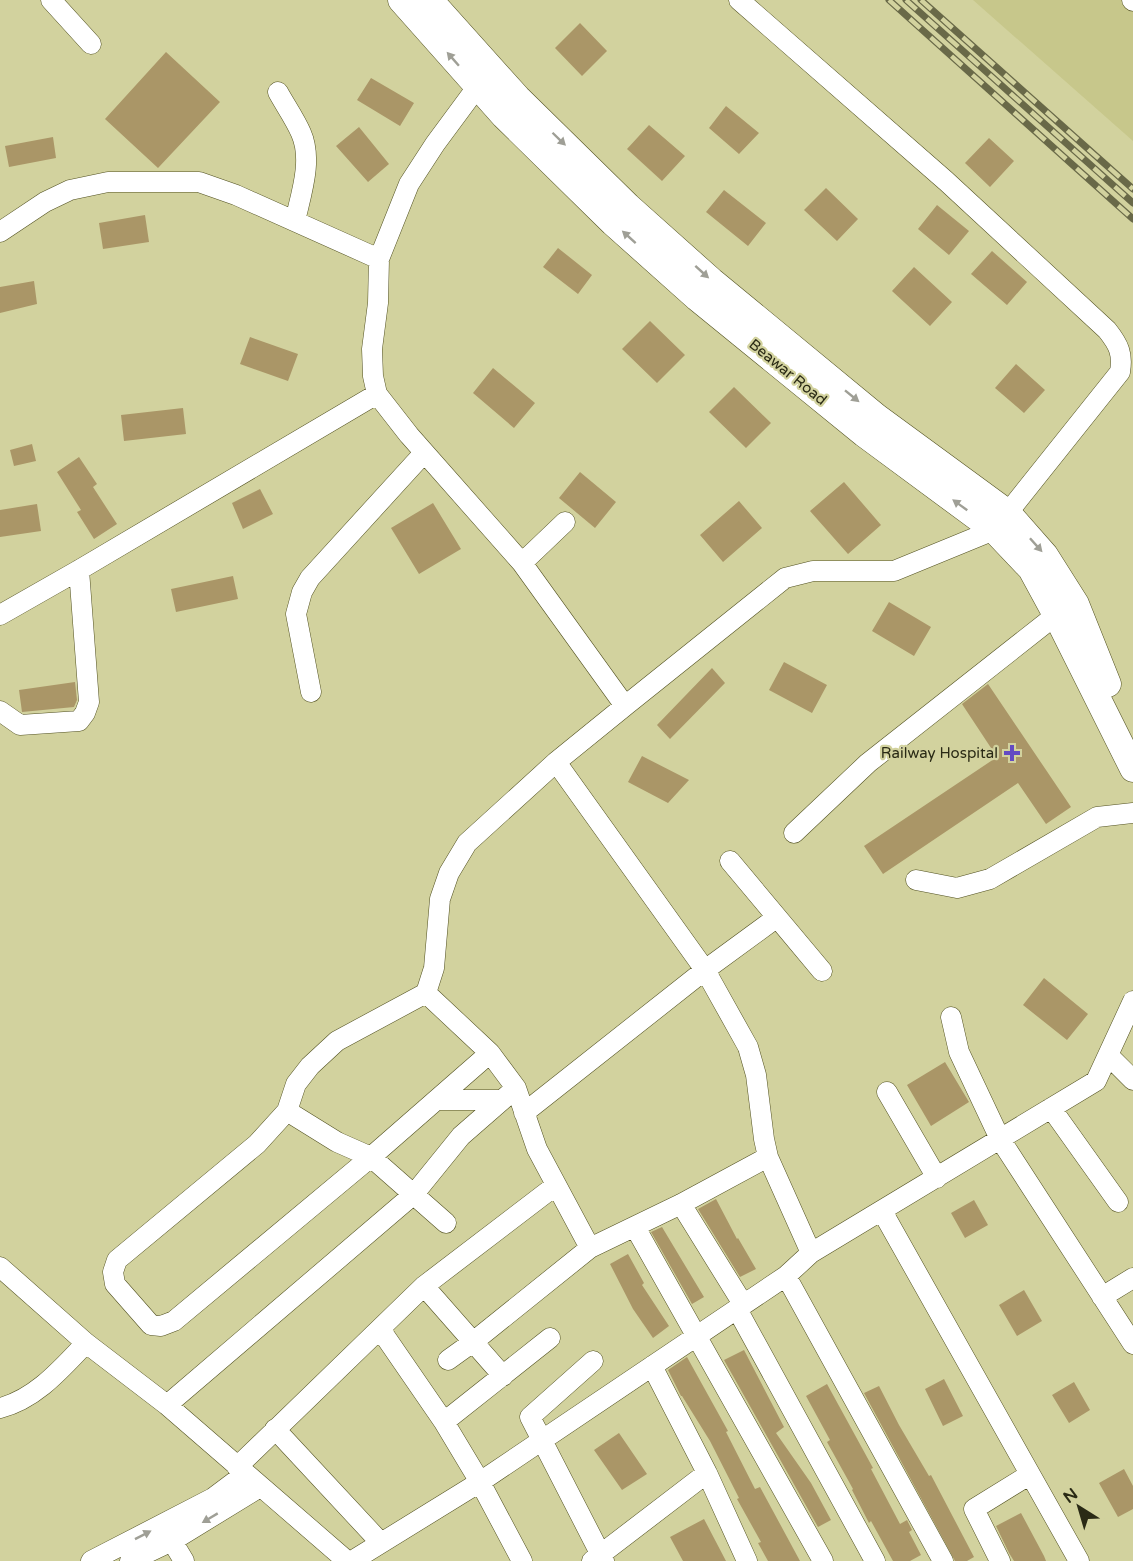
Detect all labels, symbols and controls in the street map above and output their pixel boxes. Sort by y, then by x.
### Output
one-way arrow [447,52,460,67]
one-way arrow [552,131,566,145]
one-way arrow [622,231,637,244]
one-way arrow [694,265,709,278]
street label: Beawar Road [746,335,830,409]
one-way arrow [844,389,859,402]
one-way arrow [952,500,967,512]
one-way arrow [1029,537,1042,552]
place label: Railway Hospital [881,744,998,762]
marker: Railway Hospital [1003,744,1021,762]
north arrow [1049,1477,1109,1537]
text: N [1059,1484,1082,1508]
one-way arrow [202,1512,218,1523]
one-way arrow [135,1530,152,1539]

